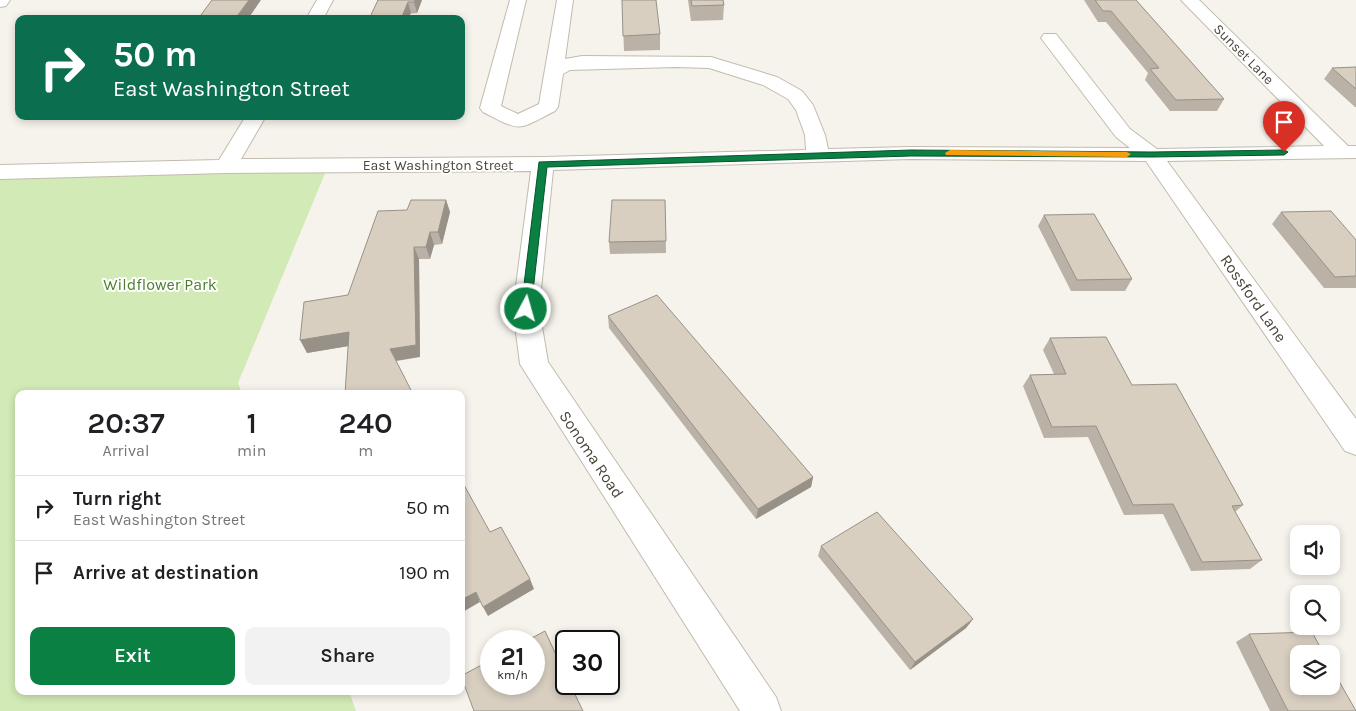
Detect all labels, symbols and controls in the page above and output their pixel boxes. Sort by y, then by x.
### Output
street label: Sunset Lane [1210,21,1277,88]
text: 50 m [113,34,198,75]
icon: right [30,35,95,100]
text: East Washington Street [113,76,350,102]
pin [1263,101,1305,152]
icon: arrive [1270,108,1298,136]
street label: East Washington Street [363,157,513,174]
street label: Rossford Lane [1216,251,1291,346]
park label: Wildflower Park [103,275,217,294]
position arrow [499,282,551,334]
text: 20:37 [87,405,165,441]
text: 1 [246,405,257,441]
text: 240 [339,405,393,441]
street label: Sonoma Road [555,407,628,502]
text: Arrival [103,441,149,460]
text: min [237,441,266,460]
text: m [358,441,373,460]
text: Turn right [73,488,162,510]
icon: right [30,494,58,522]
text: 50 m [406,497,450,519]
text: East Washington Street [73,510,245,529]
map controls [1290,525,1340,695]
button: sound [1290,525,1340,575]
icon: arrive [30,559,58,587]
text: Arrive at destination [73,562,259,584]
text: 190 m [399,562,450,584]
button: search [1290,585,1340,635]
button: Exit [30,627,235,685]
button: Share [245,627,450,685]
speed limit sign: 30 [555,630,620,695]
text: 21 [500,642,525,671]
button: layers [1290,645,1340,695]
text: km/h [497,668,528,682]

